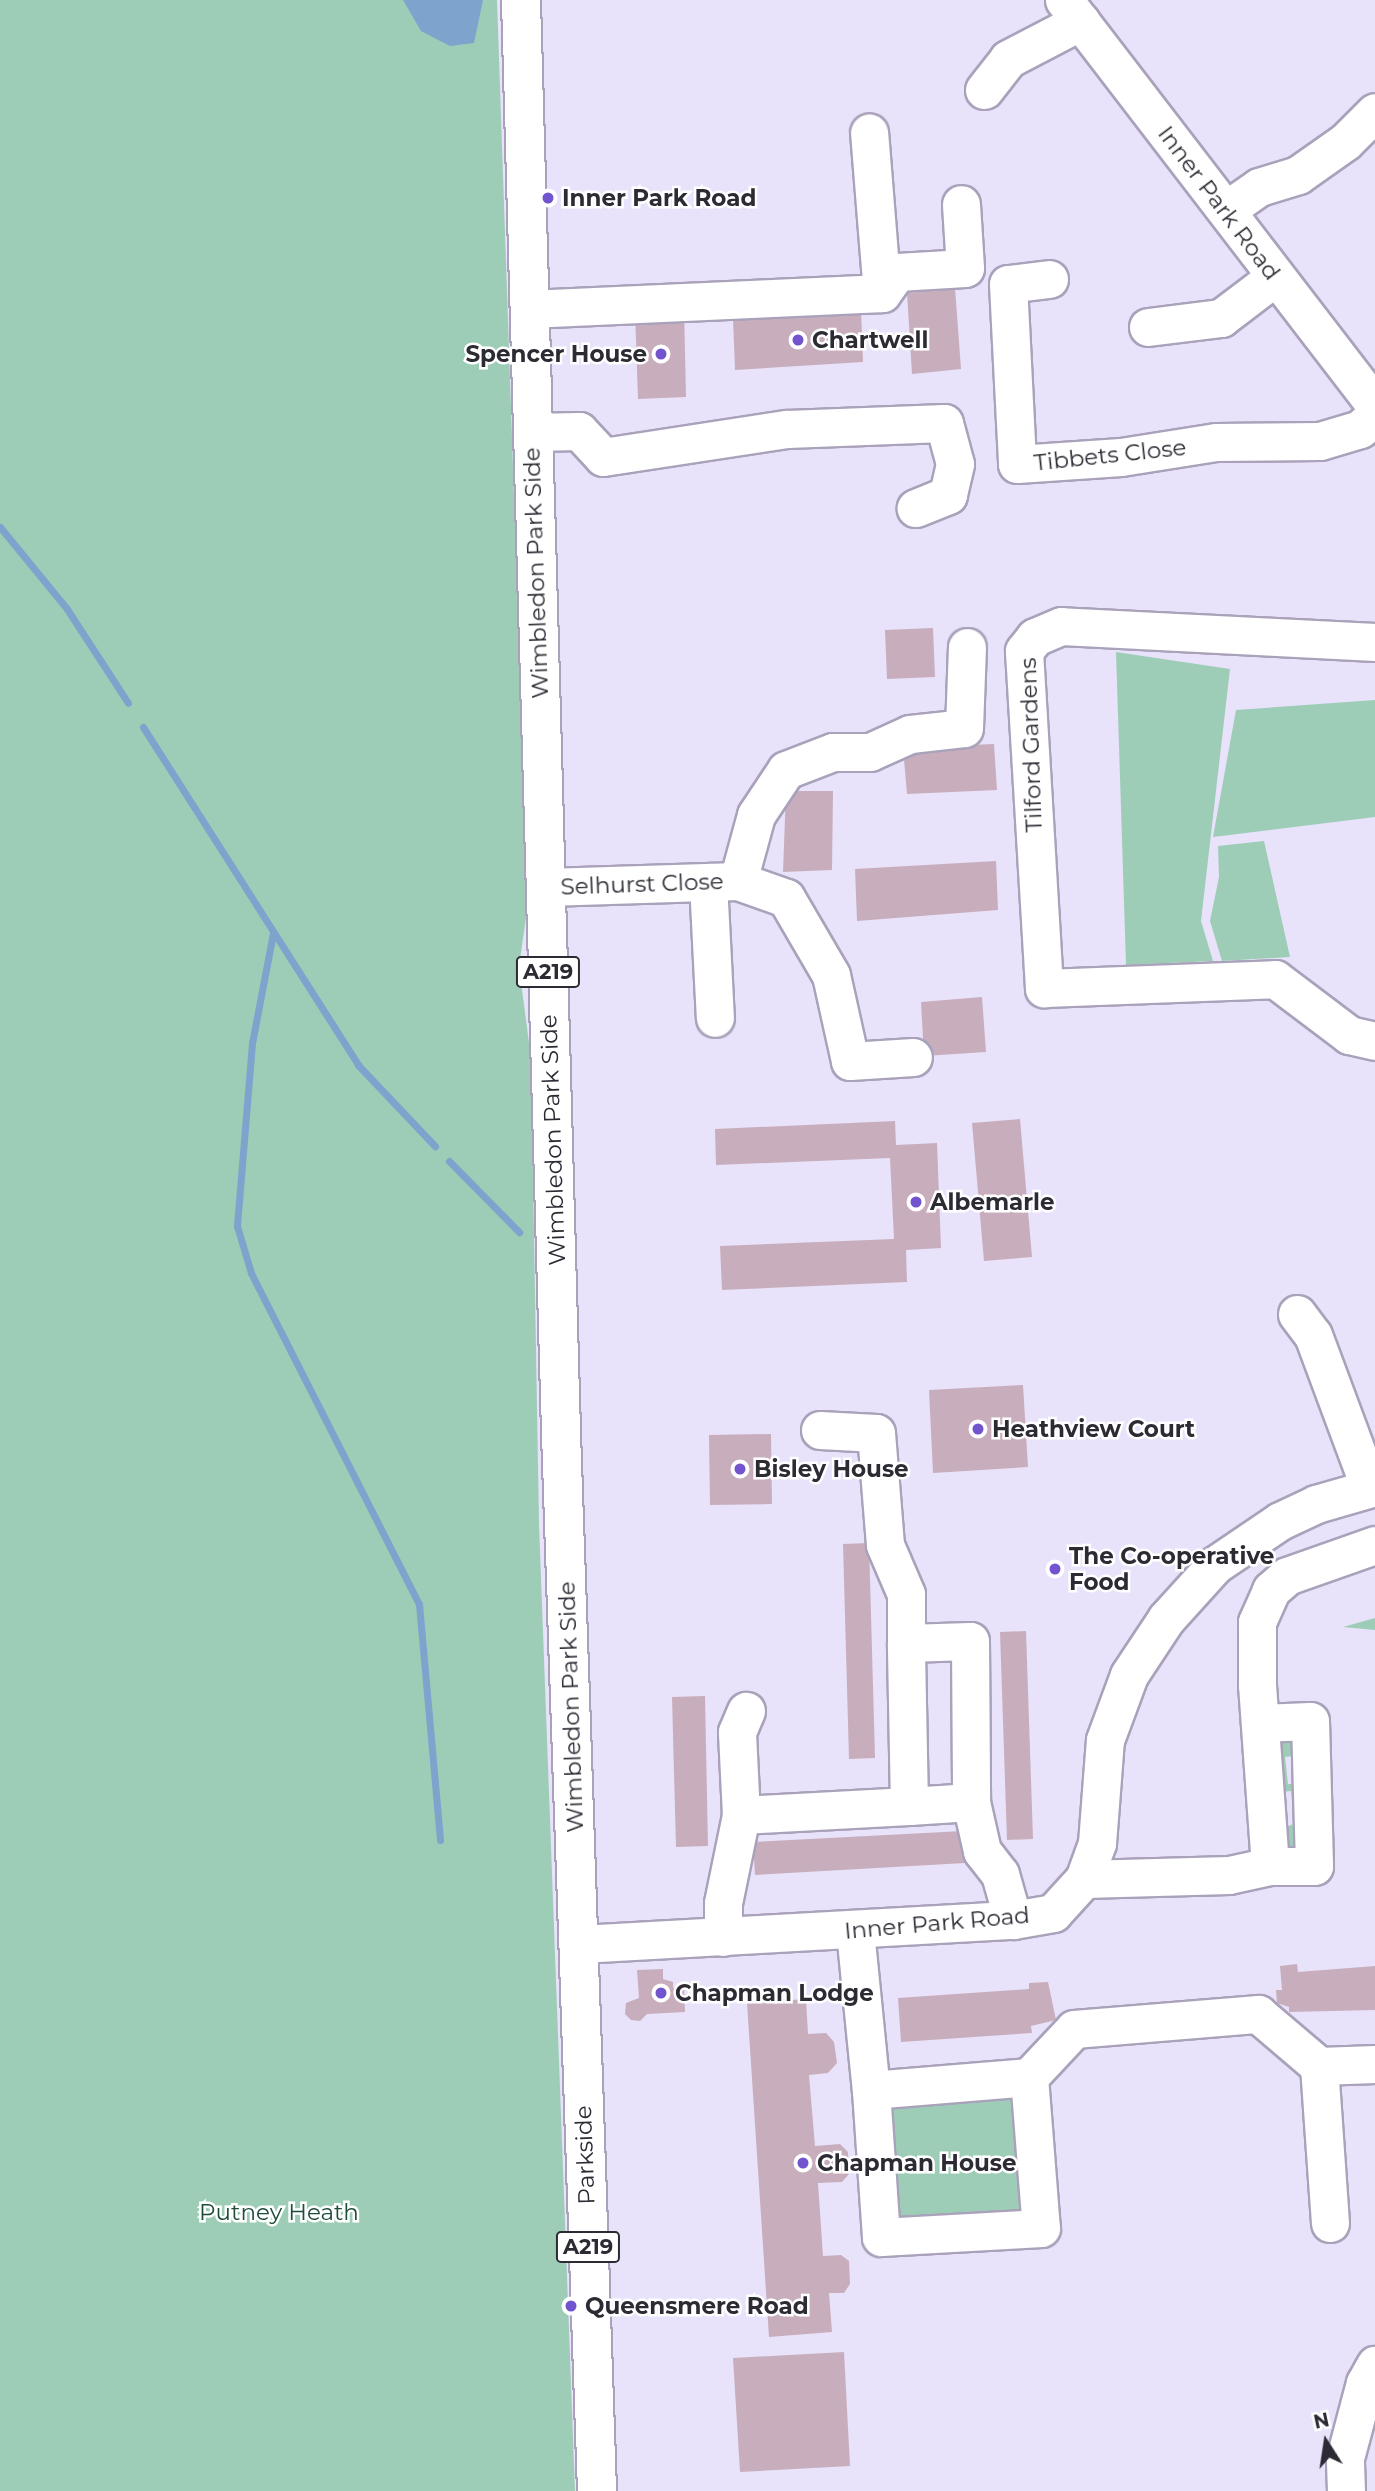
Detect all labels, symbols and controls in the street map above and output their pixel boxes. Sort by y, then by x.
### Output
street label: Inner Park Road [1152,120,1286,286]
place label: Inner Park Road [562,184,756,212]
marker: Inner Park Road [540,190,556,206]
place label: Chartwell [812,326,928,354]
marker: Chartwell [790,332,806,348]
place label: Spencer House [465,340,647,368]
marker: Spencer House [653,346,669,362]
street label: Tibbets Close [1032,433,1188,477]
street label: Wimbledon Park Side [518,447,554,699]
street label: Tilford Gardens [1014,657,1048,833]
street label: Selhurst Close [560,867,724,901]
road number: A219 [515,954,581,990]
street label: Wimbledon Park Side [535,1014,571,1266]
place label: Albemarle [930,1188,1055,1216]
marker: Albemarle [908,1194,924,1210]
place label: Heathview Court [992,1415,1195,1443]
marker: Heathview Court [970,1421,986,1437]
place label: Bisley House [754,1455,909,1483]
marker: Bisley House [732,1461,748,1477]
place label: The Co-operative Food [1069,1542,1274,1596]
marker: The Co-operative Food [1047,1561,1063,1577]
street label: Wimbledon Park Side [553,1581,589,1833]
street label: Inner Park Road [843,1901,1031,1945]
place label: Chapman Lodge [675,1979,874,2007]
marker: Chapman Lodge [653,1985,669,2001]
street label: Parkside [569,2105,601,2205]
place label: Chapman House [817,2149,1017,2177]
marker: Chapman House [795,2155,811,2171]
park label: Putney Heath [199,2198,359,2226]
road number: A219 [555,2230,621,2264]
place label: Queensmere Road [585,2292,809,2320]
marker: Queensmere Road [563,2298,579,2314]
north arrow [1291,2407,1361,2477]
text: N [1312,2408,1331,2434]

